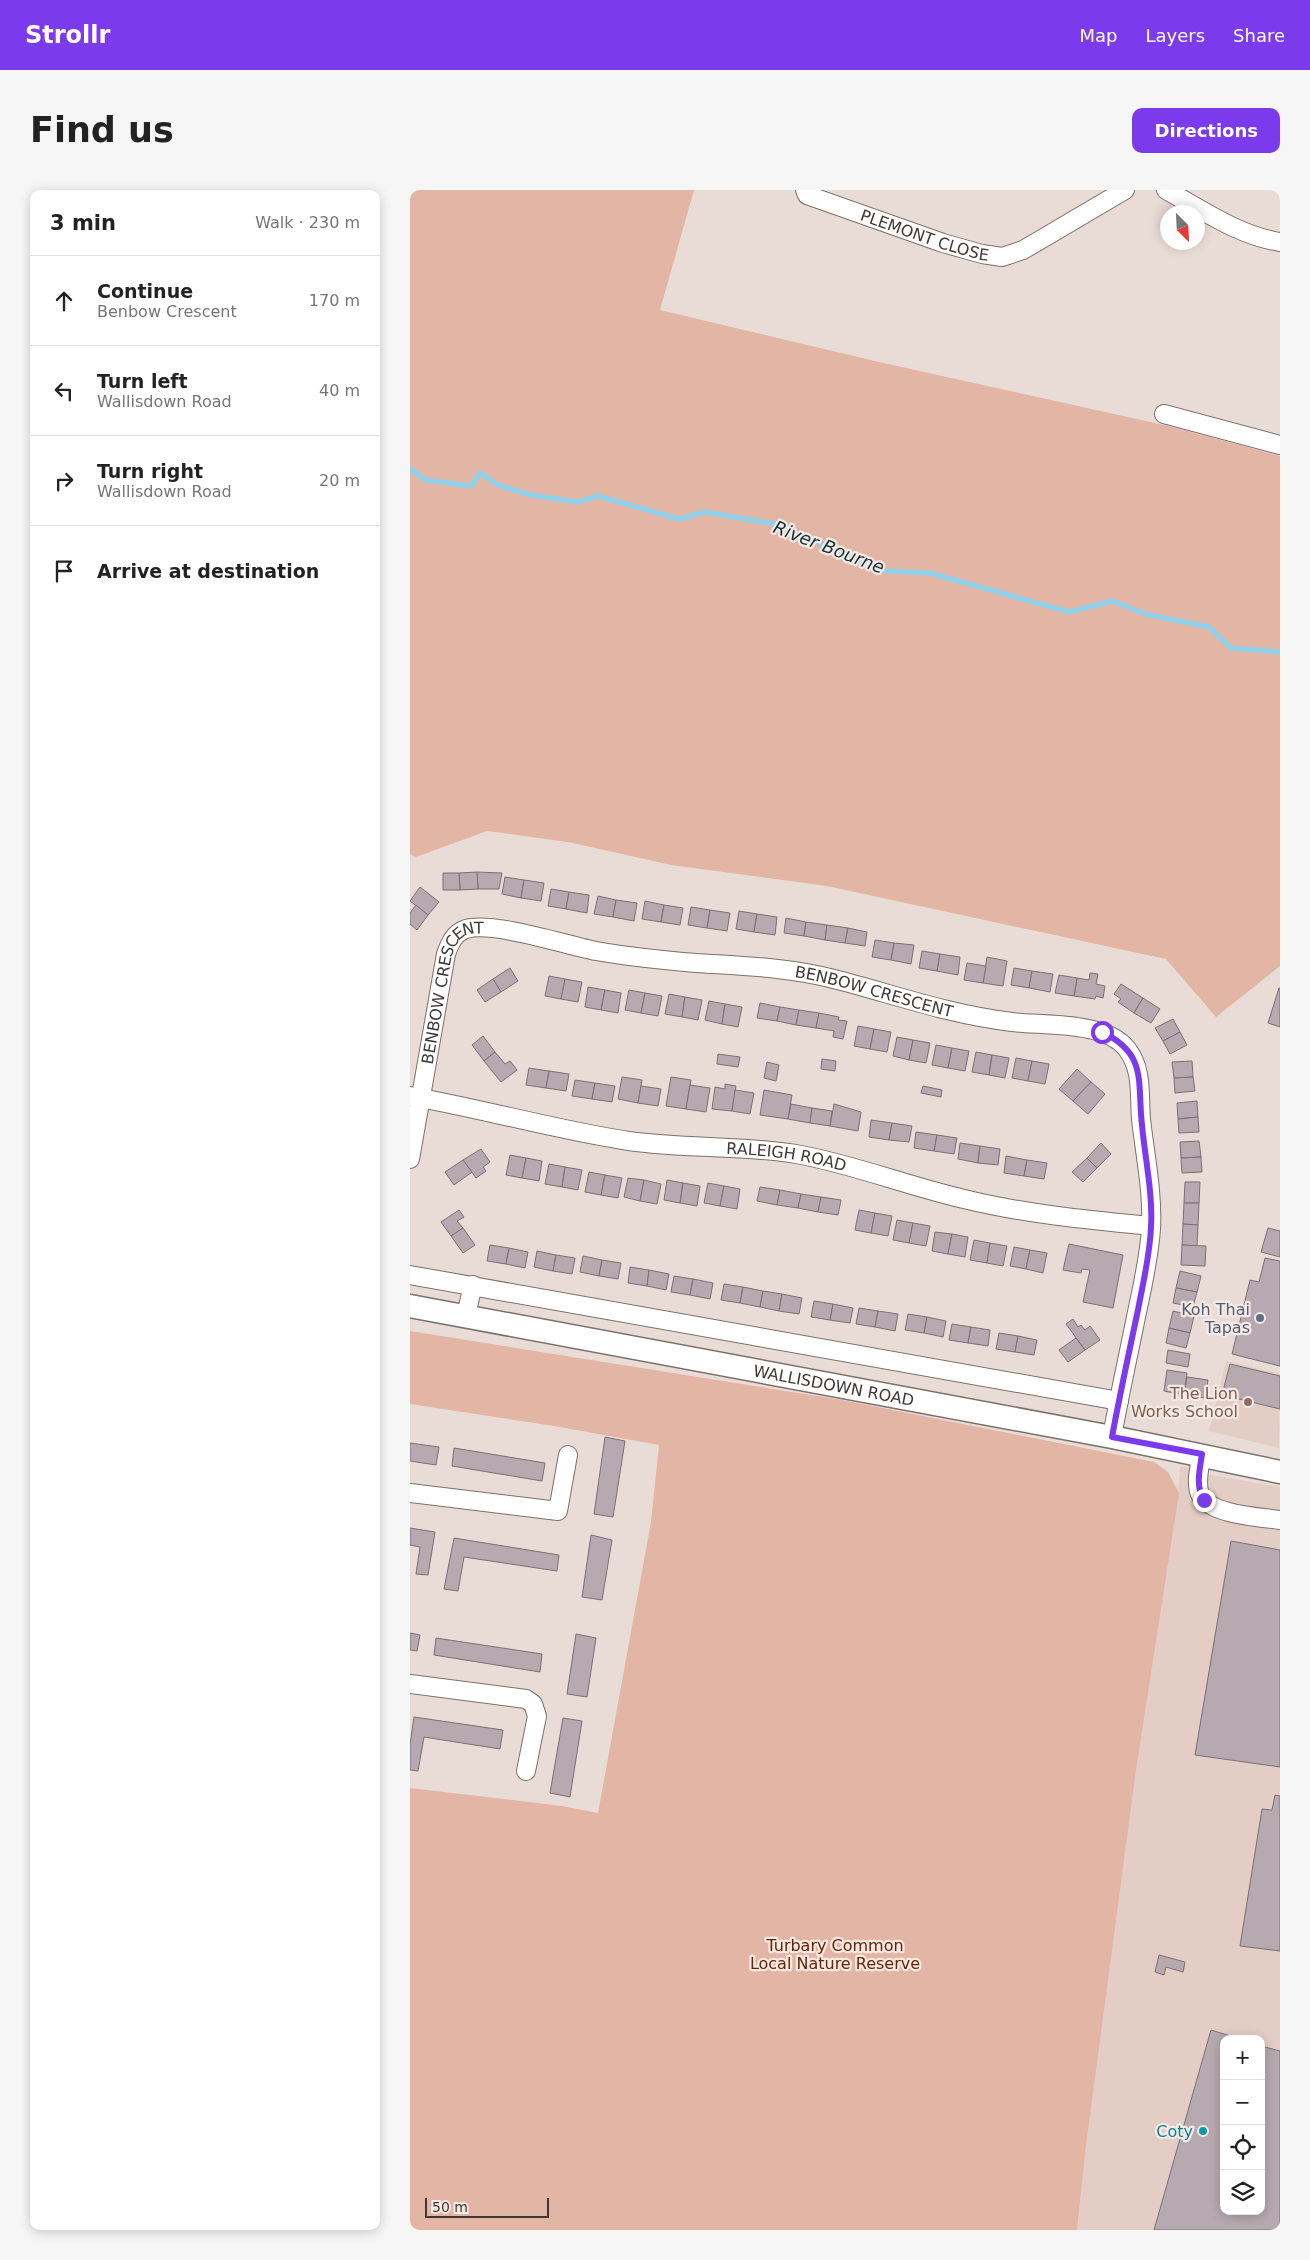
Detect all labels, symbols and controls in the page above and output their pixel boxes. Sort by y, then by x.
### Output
text: Strollr [25,21,110,49]
text: Map [1079,25,1117,46]
text: Layers [1145,25,1205,46]
text: Share [1233,25,1285,46]
button: Directions [1132,108,1280,153]
text: Find us [30,110,174,150]
street label: PLEMONT CLOSE [858,205,990,264]
north arrow [1160,205,1205,250]
text: 3 min [50,211,116,235]
text: Walk · 230 m [255,213,360,232]
text: Continue [97,280,193,302]
icon: ahead [50,287,78,315]
text: 170 m [309,291,360,310]
text: Benbow Crescent [97,302,237,321]
text: Turn left [97,370,188,392]
icon: left [50,377,78,405]
text: 40 m [319,381,360,400]
text: Wallisdown Road [97,392,232,411]
text: Turn right [97,460,203,482]
icon: right [50,467,78,495]
text: 20 m [319,471,360,490]
text: Wallisdown Road [97,482,232,501]
water label: River Bourne [771,516,887,578]
icon: arrive [50,557,78,585]
text: Arrive at destination [97,560,319,582]
street label: BENBOW CRESCENT [417,918,484,1066]
street label: BENBOW CRESCENT [794,962,955,1021]
route start [1091,1021,1114,1044]
street label: RALEIGH ROAD [726,1138,849,1175]
place label: Koh Thai Tapas [1181,1300,1250,1337]
marker: Koh Thai Tapas [1254,1312,1266,1324]
street label: WALLISDOWN ROAD [752,1361,916,1409]
place label: The Lion Works School [1131,1384,1238,1421]
marker: The Lion Works School [1242,1396,1254,1408]
route end [1193,1489,1216,1512]
park label: Turbary Common Local Nature Reserve [750,1936,920,1973]
map controls [1220,2035,1265,2215]
button: + [1220,2035,1265,2080]
button: − [1220,2080,1265,2125]
place label: Coty [1156,2122,1193,2141]
marker: Coty [1197,2125,1209,2137]
button: locate [1220,2125,1265,2170]
button: layers [1220,2170,1265,2215]
scale bar [425,2195,549,2218]
text: 50 m [432,2199,468,2215]

